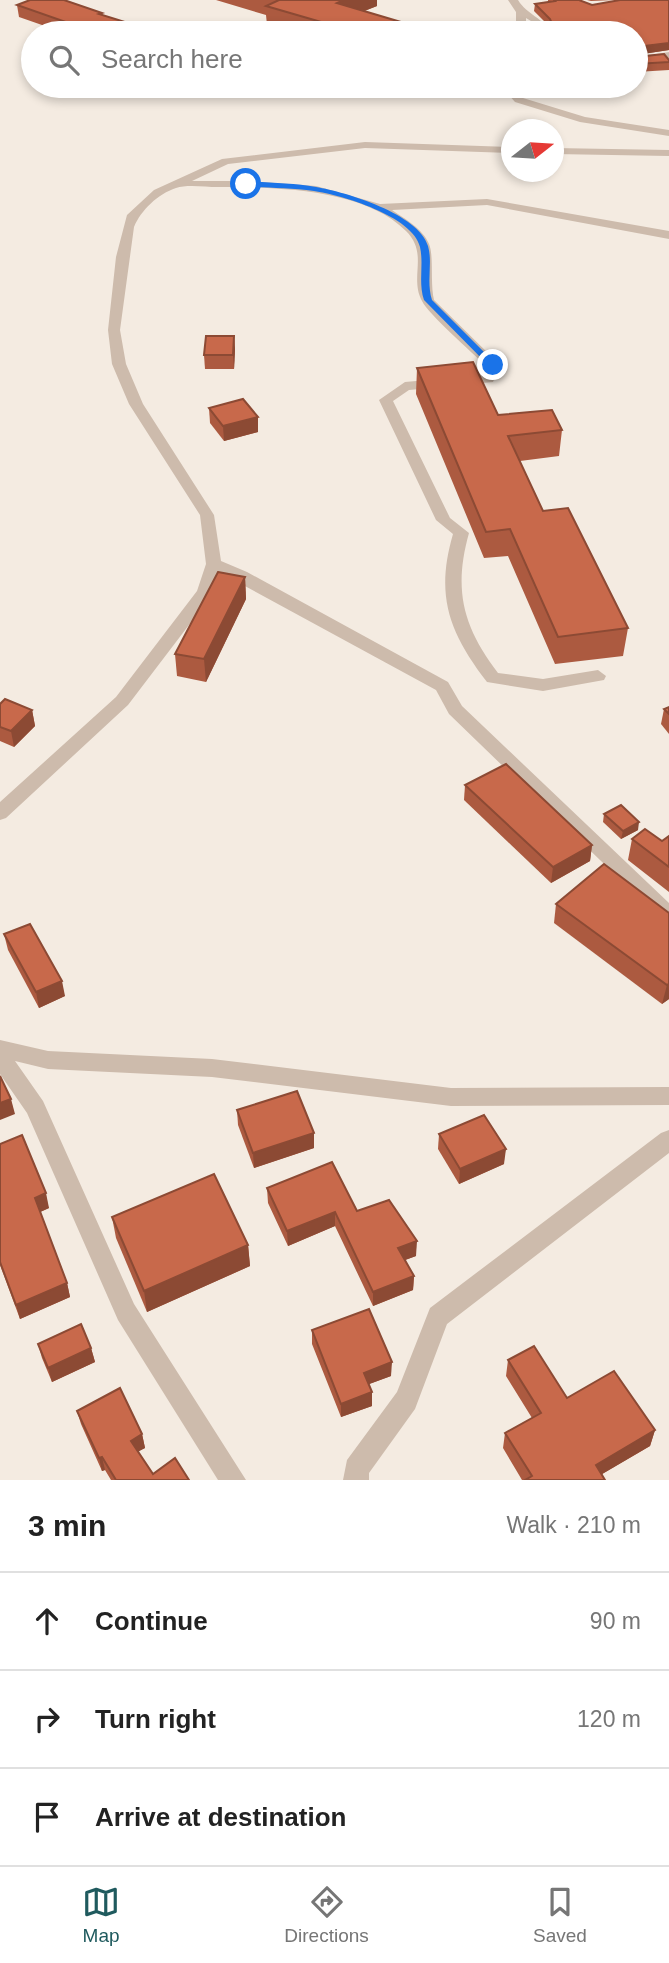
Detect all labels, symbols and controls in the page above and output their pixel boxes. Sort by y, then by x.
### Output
search box [21,21,648,98]
icon: search [45,41,83,79]
text: Search here [101,44,243,74]
north arrow [501,119,564,182]
route start [230,168,261,199]
route end [477,349,508,380]
text: 3 min [28,1509,106,1542]
text: Walk · 210 m [506,1512,641,1538]
icon: ahead [28,1602,66,1640]
text: Continue [95,1606,208,1636]
text: 90 m [590,1608,641,1634]
icon: right [28,1700,66,1738]
text: Turn right [95,1704,216,1734]
text: 120 m [577,1706,641,1732]
icon: arrive [28,1798,66,1836]
text: Arrive at destination [95,1802,346,1832]
tab: Map [82,1883,120,1947]
tab: Directions [284,1883,369,1947]
tab: Saved [533,1883,587,1947]

